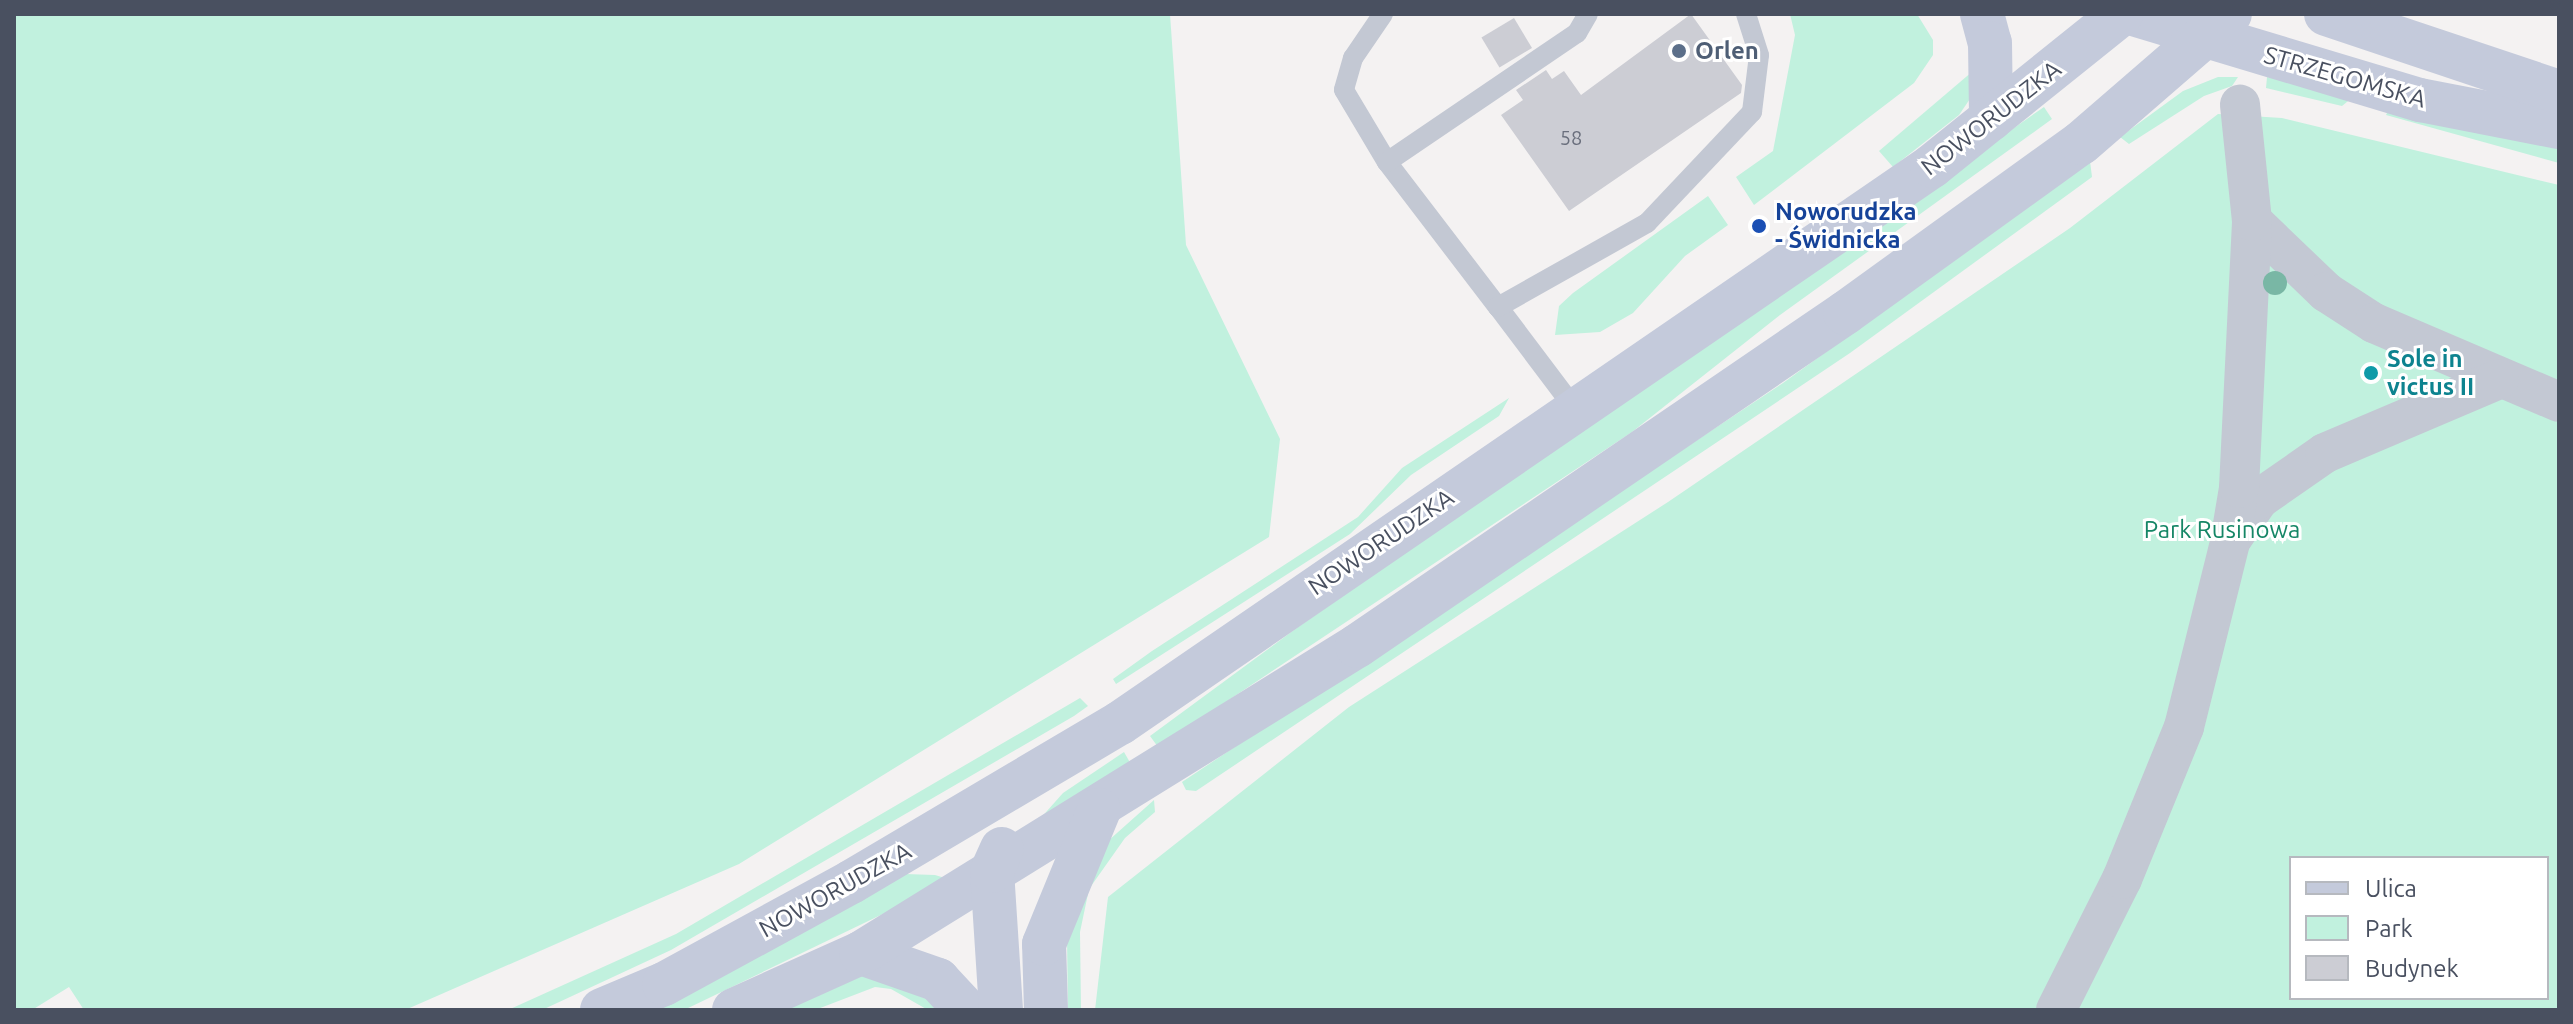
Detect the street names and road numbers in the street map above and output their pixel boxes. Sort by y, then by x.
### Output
street label: STRZEGOMSKA [2261,40,2429,114]
street label: NOWORUDZKA [1915,55,2067,181]
street label: NOWORUDZKA [1303,483,1459,601]
street label: NOWORUDZKA [754,836,916,944]

